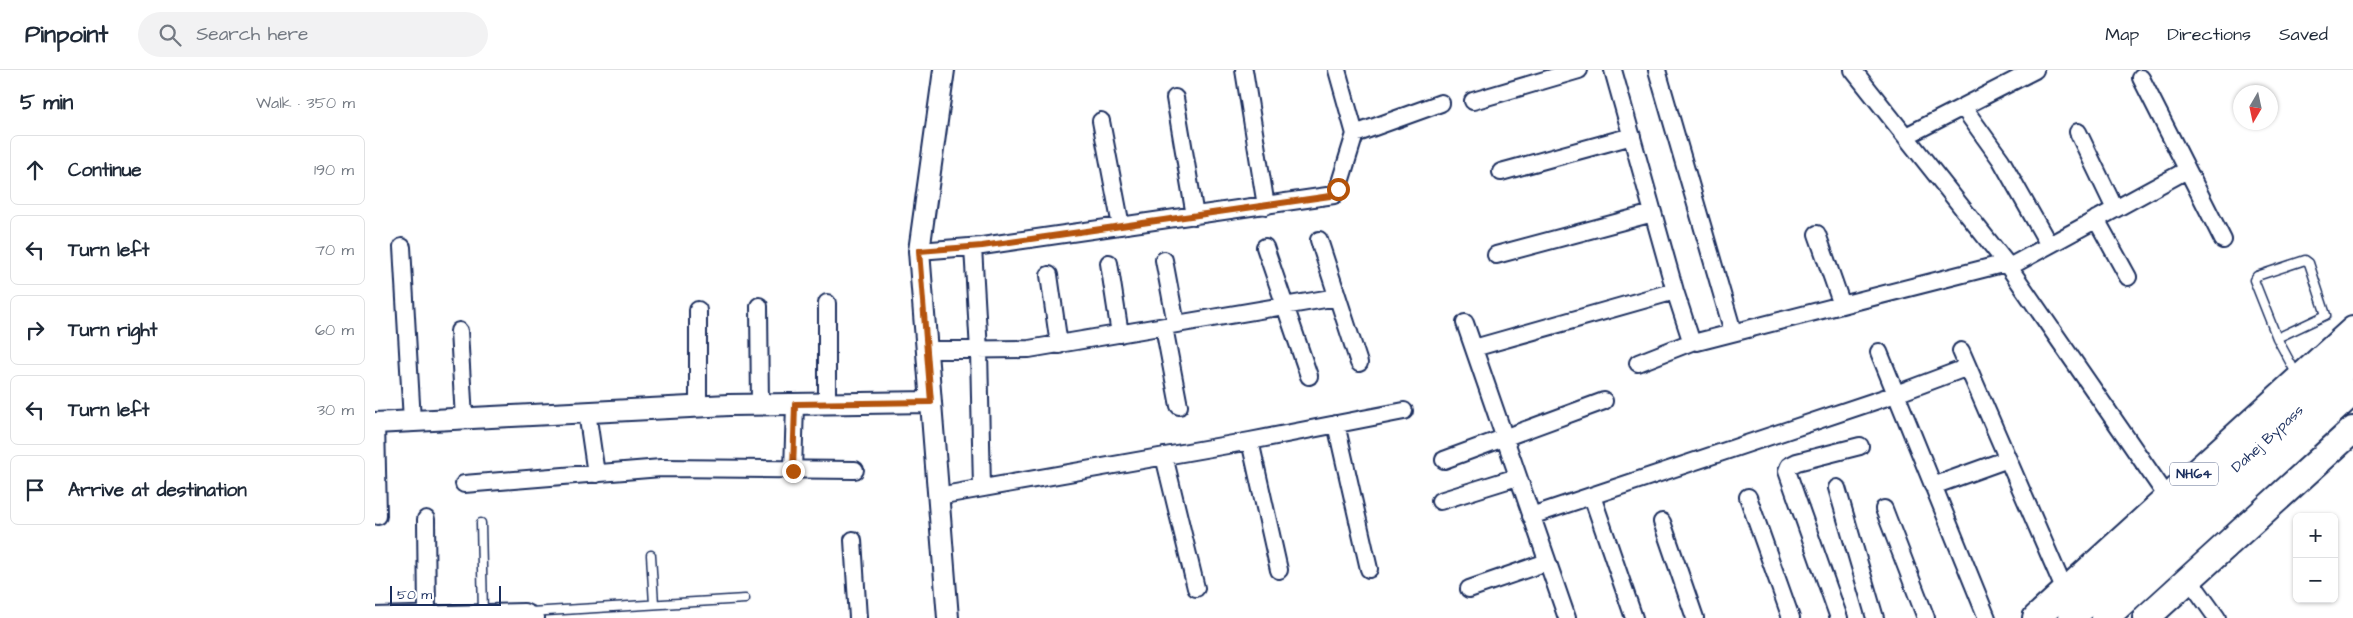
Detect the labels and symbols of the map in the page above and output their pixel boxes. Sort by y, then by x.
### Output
north arrow [2233,85,2278,130]
route start [1327,178,1350,201]
street label: Dahej Bypass [2226,399,2308,477]
route end [782,460,805,483]
road number: NH64 [2170,462,2218,486]
scale bar [390,583,501,606]

